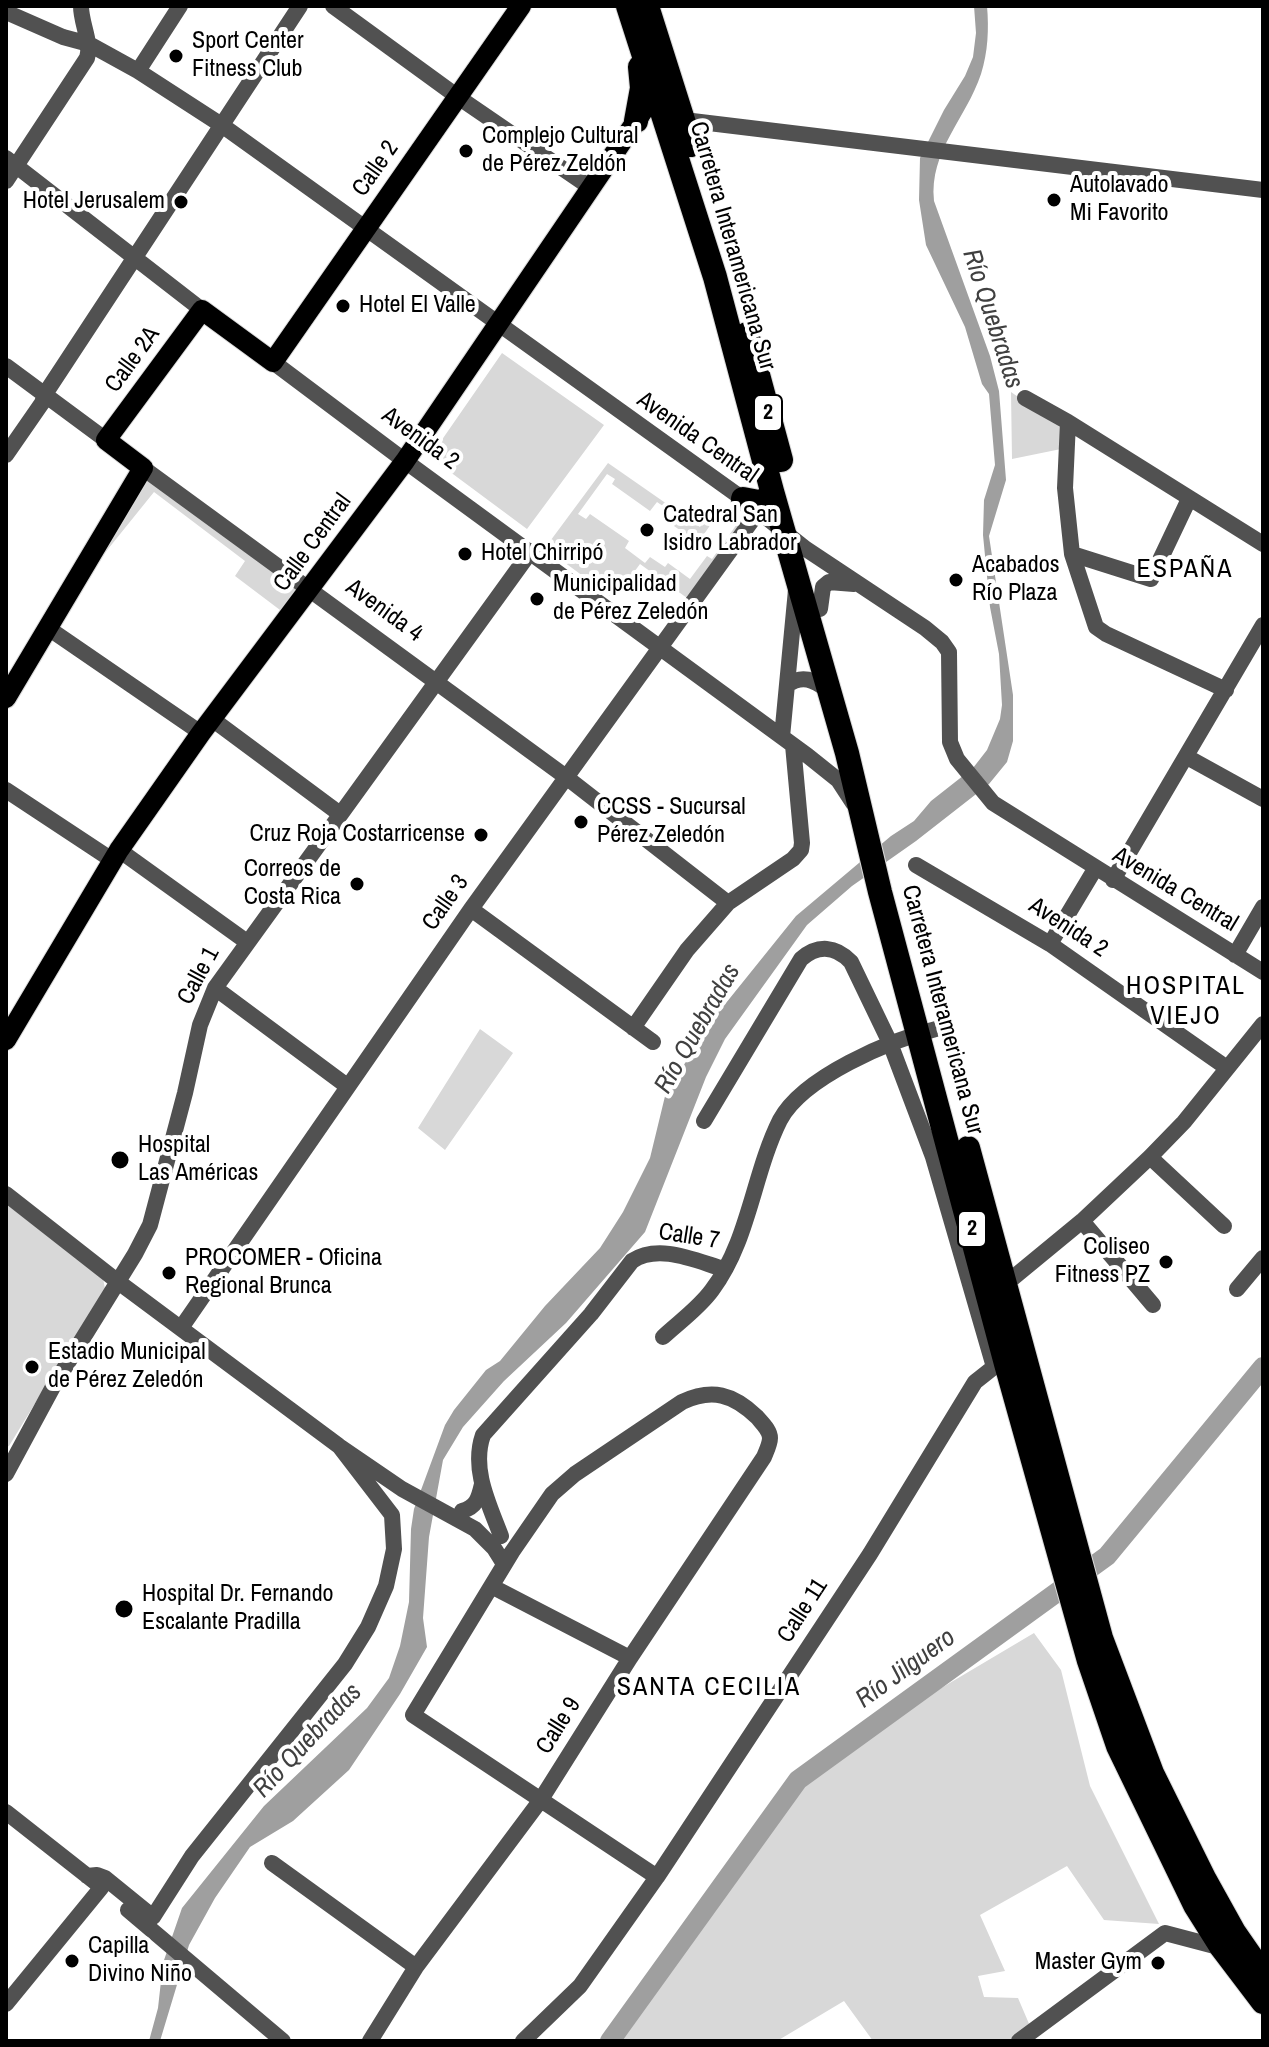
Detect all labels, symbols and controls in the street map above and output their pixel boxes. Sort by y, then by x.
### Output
place label: Sport Center Fitness Club [192,28,304,84]
marker: Sport Center Fitness Club [167,47,185,65]
street label: Carretera Interamericana Sur [683,118,781,374]
place label: Complejo Cultural de Pérez Zeldón [482,123,638,179]
street label: Calle 2 [347,136,405,202]
marker: Complejo Cultural de Pérez Zeldón [457,142,475,160]
place label: Autolavado Mi Favorito [1070,172,1169,228]
place label: Hotel Jerusalem [23,188,165,216]
marker: Autolavado Mi Favorito [1045,191,1063,209]
marker: Hotel Jerusalem [172,193,190,211]
water label: Río Quebradas [955,245,1029,393]
place label: Hotel El Valle [359,292,476,320]
marker: Hotel El Valle [334,297,352,315]
street label: Calle 2A [99,321,167,399]
street label: Avenida Central [631,386,763,490]
road number: 2 [754,395,782,431]
street label: Avenida 2 [376,401,464,477]
street label: Calle Central [268,489,358,597]
place label: Catedral San Isidro Labrador [663,502,796,558]
marker: Catedral San Isidro Labrador [638,521,656,539]
place label: Hotel Chirripó [481,540,603,568]
marker: Hotel Chirripó [456,545,474,563]
place label: Acabados Río Plaza [972,552,1060,608]
district label: ESPAÑA [1137,554,1233,586]
place label: Municipalidad de Pérez Zeledón [553,571,708,627]
marker: Acabados Río Plaza [947,571,965,589]
street label: Avenida 4 [340,573,428,649]
marker: Municipalidad de Pérez Zeledón [528,590,546,608]
place label: CCSS - Sucursal Pérez Zeledón [597,794,746,850]
marker: CCSS - Sucursal Pérez Zeledón [572,813,590,831]
place label: Cruz Roja Costarricense [250,821,465,849]
marker: Cruz Roja Costarricense [472,826,490,844]
street label: Avenida Central [1107,841,1243,939]
place label: Correos de Costa Rica [244,856,341,912]
street label: Calle 3 [417,870,475,936]
marker: Correos de Costa Rica [348,875,366,893]
street label: Carretera Interamericana Sur [895,882,989,1138]
street label: Avenida 2 [1023,892,1113,964]
street label: Calle 1 [172,942,226,1010]
water label: Río Quebradas [648,959,748,1099]
district label: HOSPITAL VIEJO [1126,971,1246,1032]
place label: Hospital Las Américas [138,1132,258,1188]
marker: Hospital Las Américas [109,1149,131,1171]
road number: 2 [958,1211,986,1247]
street label: Calle 7 [657,1218,721,1256]
place label: Coliseo Fitness PZ [1055,1234,1150,1290]
place label: PROCOMER - Oficina Regional Brunca [185,1245,382,1301]
marker: Coliseo Fitness PZ [1157,1253,1175,1271]
marker: PROCOMER - Oficina Regional Brunca [160,1264,178,1282]
place label: Estadio Municipal de Pérez Zeledón [48,1339,206,1395]
marker: Estadio Municipal de Pérez Zeledón [23,1358,41,1376]
street label: Calle 11 [772,1573,834,1649]
place label: Hospital Dr. Fernando Escalante Pradilla [142,1581,334,1637]
marker: Hospital Dr. Fernando Escalante Pradilla [113,1598,135,1620]
water label: Río Jilguero [850,1623,962,1715]
district label: SANTA CECILIA [617,1672,801,1704]
water label: Río Quebradas [247,1677,369,1805]
street label: Calle 9 [531,1692,587,1760]
place label: Capilla Divino Niño [88,1933,192,1989]
place label: Master Gym [1035,1949,1142,1977]
marker: Capilla Divino Niño [63,1952,81,1970]
marker: Master Gym [1149,1954,1167,1972]

